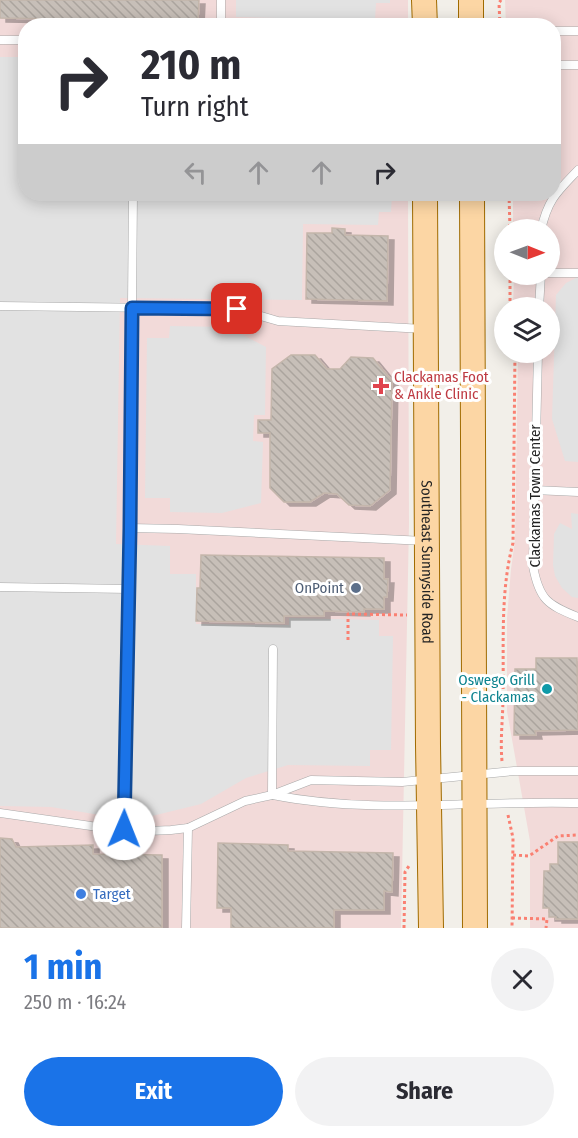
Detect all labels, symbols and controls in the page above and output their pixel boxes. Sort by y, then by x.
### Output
text: 210 m [141,40,241,90]
icon: right [42,42,120,120]
text: Turn right [141,91,249,123]
icon: left [179,156,212,189]
icon: ahead [242,156,275,189]
icon: ahead [305,156,338,189]
icon: right [368,156,401,189]
north arrow [494,219,560,285]
map controls [494,219,560,363]
pin [211,283,262,334]
icon: arrive [220,292,253,325]
button: layers [494,297,560,363]
place label: Clackamas Foot & Ankle Clinic [394,368,489,403]
marker: Clackamas Foot & Ankle Clinic [372,377,390,395]
street label: Clackamas Town Center [526,424,544,568]
street label: Southeast Sunnyside Road [418,480,436,644]
place label: OnPoint [295,579,344,597]
marker: OnPoint [349,581,363,595]
place label: Oswego Grill - Clackamas [458,671,535,706]
marker: Oswego Grill - Clackamas [540,682,554,696]
position arrow [92,797,156,861]
place label: Target [93,885,131,903]
marker: Target [74,887,88,901]
text: 1 min [24,945,102,989]
button: close [491,948,554,1011]
text: 250 m · 16:24 [24,990,126,1014]
button: Exit [24,1057,283,1126]
button: Share [295,1057,554,1126]

